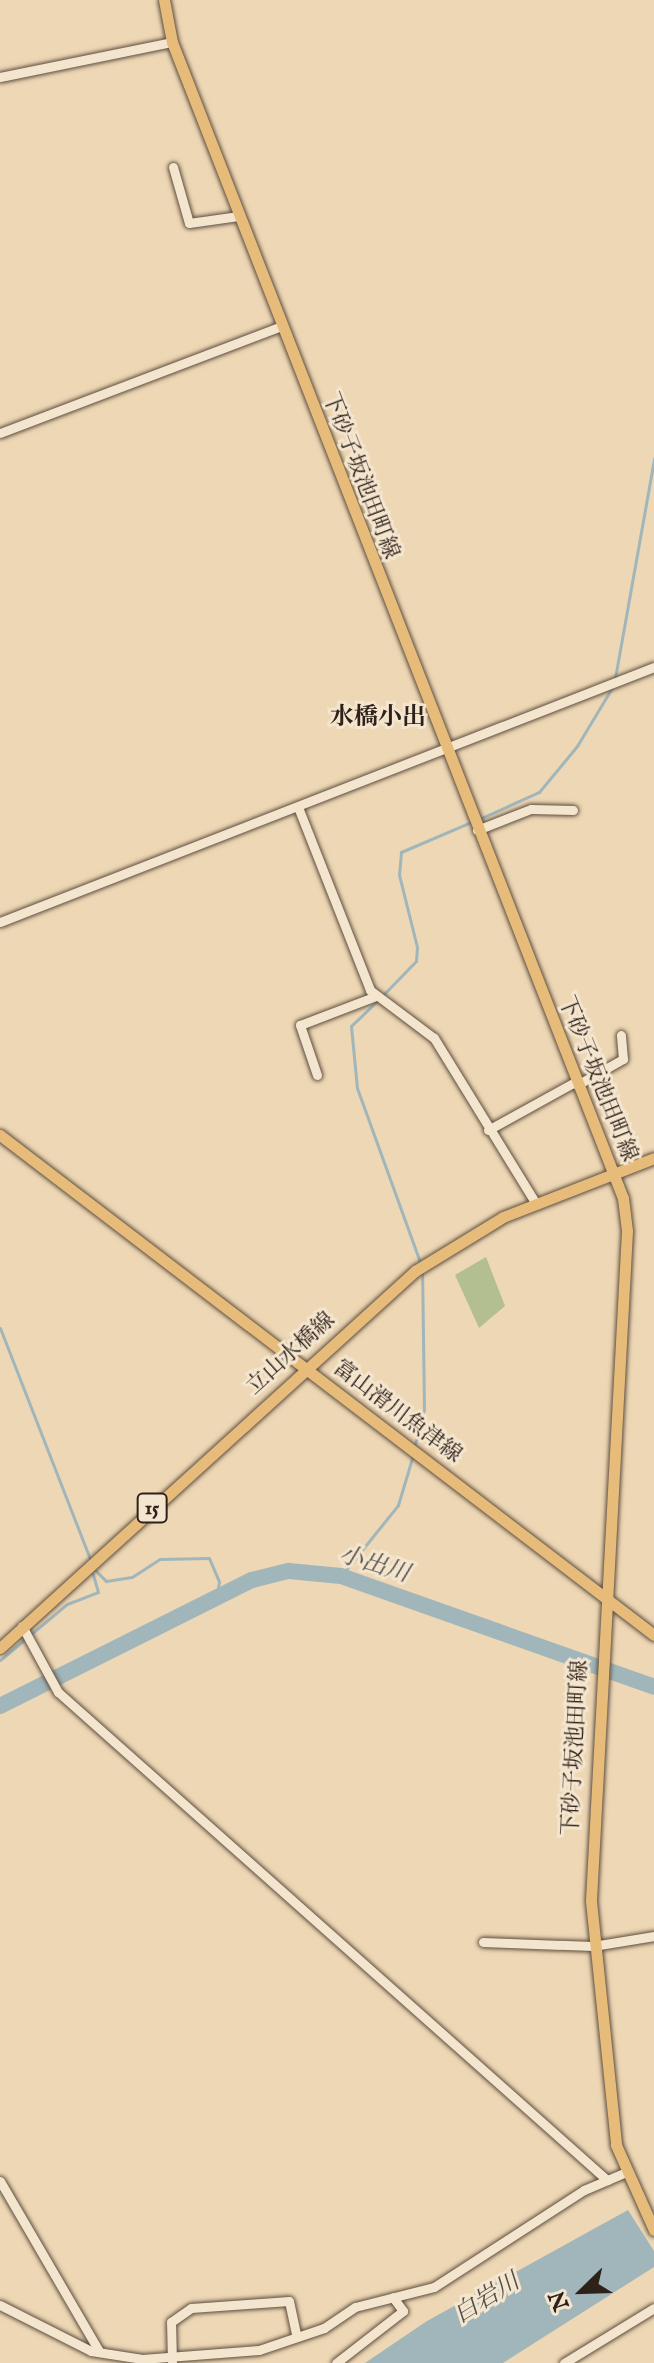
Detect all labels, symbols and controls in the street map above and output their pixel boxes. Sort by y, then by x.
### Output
street label: 下砂子坂池田町線 [316,389,404,563]
district label: 水橋小出 [330,704,426,732]
street label: 下砂子坂池田町線 [552,992,642,1166]
street label: 立山水橋線 [241,1307,341,1401]
street label: 富山滑川魚津線 [328,1355,466,1469]
road number: 15 [136,1492,168,1524]
water label: 小出川 [335,1541,413,1589]
street label: 下砂子坂池田町線 [558,1659,594,1837]
north arrow [542,2251,622,2331]
water label: 白岩川 [449,2268,525,2330]
text: N [543,2286,577,2315]

